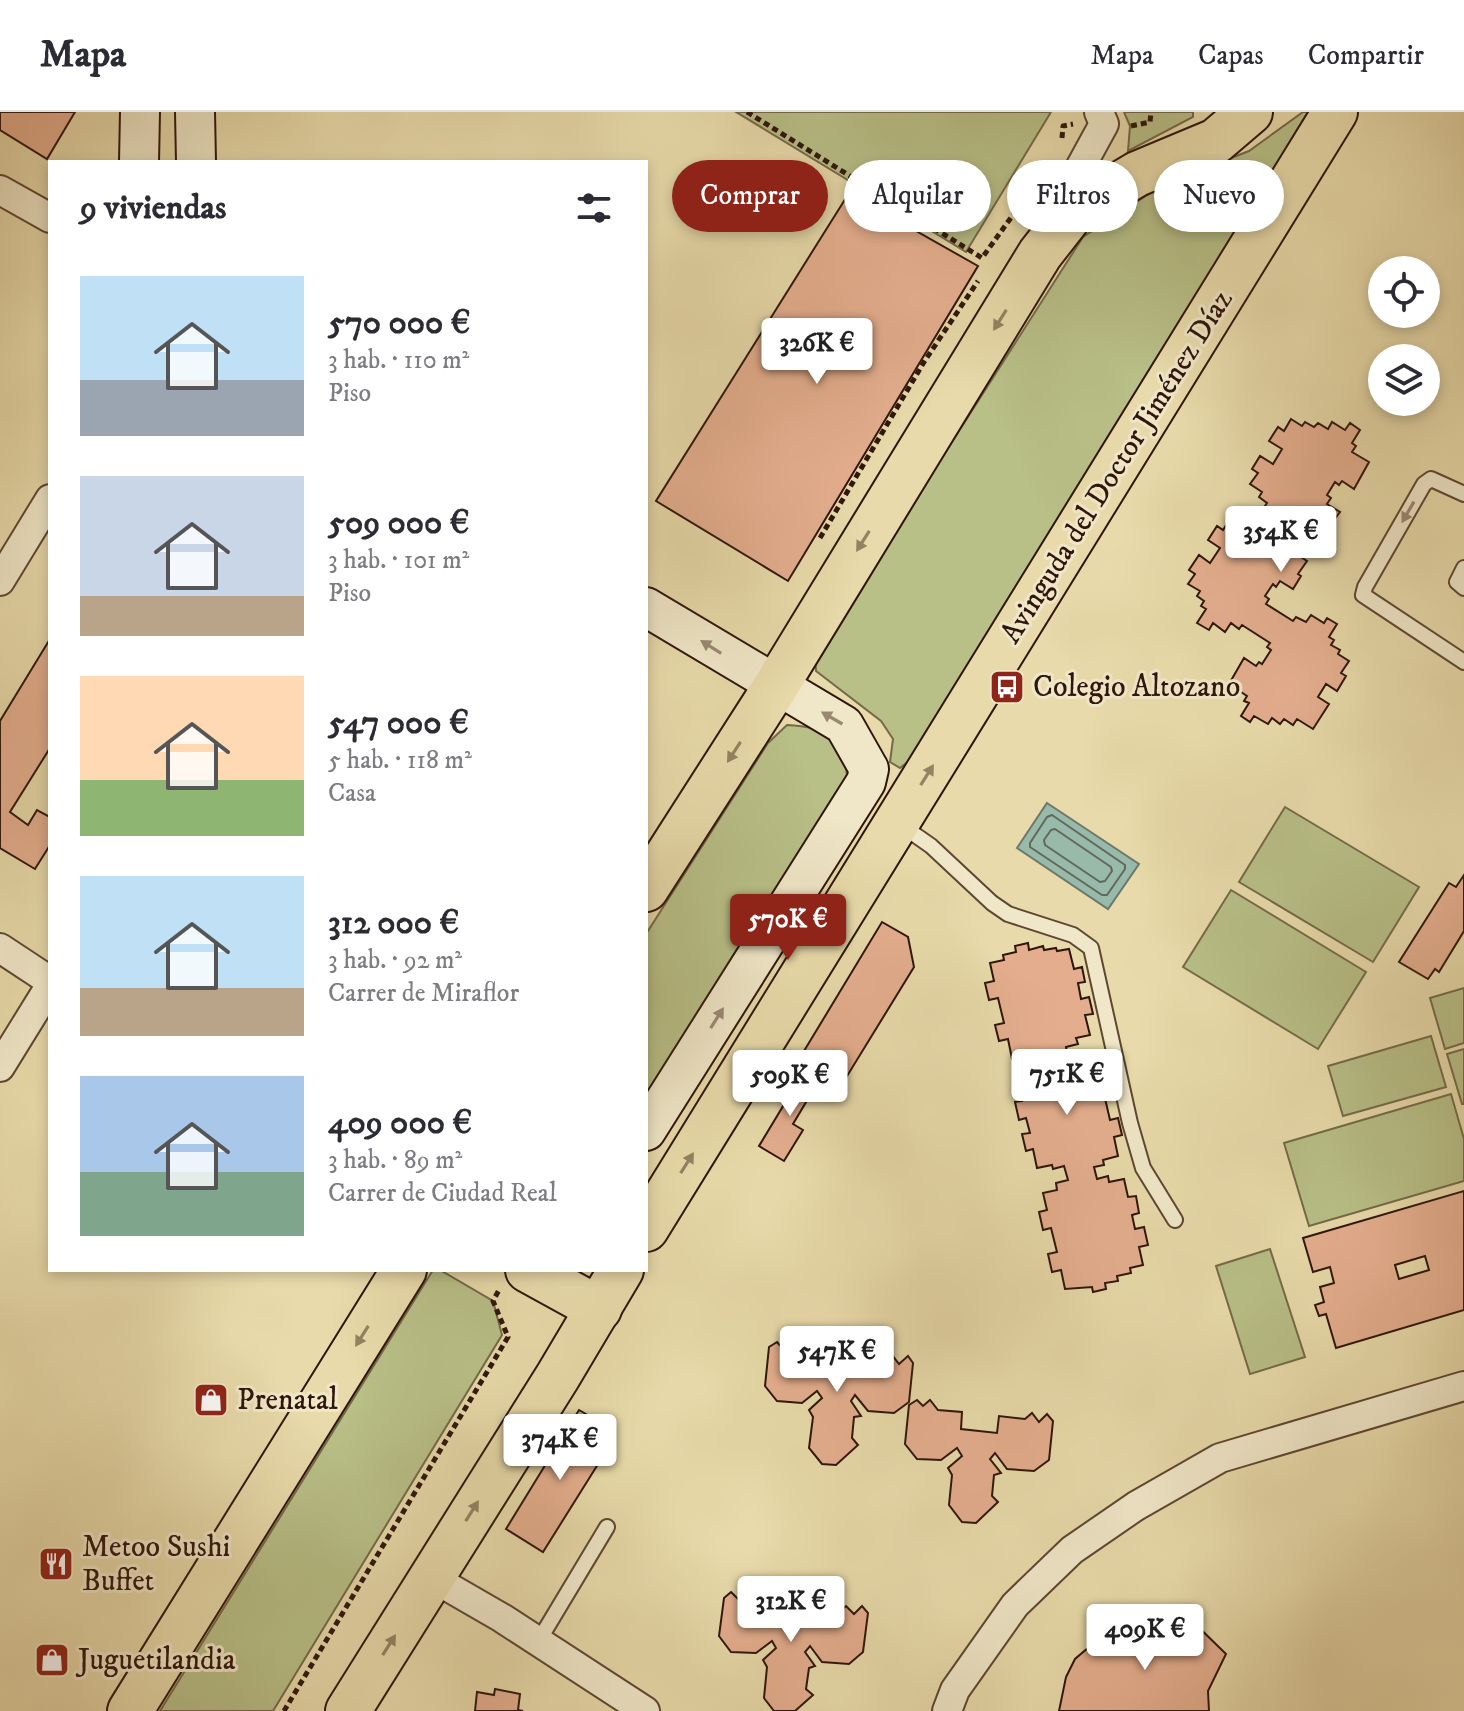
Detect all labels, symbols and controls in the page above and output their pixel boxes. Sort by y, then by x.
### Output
text: Mapa [40,31,126,79]
text: Mapa [1090,38,1154,73]
text: Capas [1198,38,1264,73]
text: Compartir [1308,38,1424,73]
chip: Comprar [672,160,828,232]
chip: Alquilar [844,160,991,232]
chip: Filtros [1007,160,1138,232]
chip: Nuevo [1154,160,1284,232]
icon: filters [572,186,616,230]
text: 9 viviendas [80,187,226,229]
map controls [1368,256,1440,416]
button: locate [1368,256,1440,328]
street label: Avinguda del Doctor Jiménez Díaz [993,283,1241,651]
text: 570 000 € [328,302,471,344]
icon: home [144,308,240,404]
one-way arrow [993,309,1007,331]
pin: 326K € [752,318,882,386]
text: 326K € [779,327,855,360]
text: 3 hab. · 110 m² [328,344,469,377]
button: layers [1368,344,1440,416]
text: Piso [328,377,371,410]
one-way arrow [1401,501,1415,524]
text: 509 000 € [328,502,470,544]
pin: 354K € [1216,506,1346,574]
icon: home [144,508,240,604]
text: 354K € [1243,515,1319,548]
one-way arrow [857,530,871,552]
text: 3 hab. · 101 m² [328,544,469,577]
text: Piso [328,577,371,610]
one-way arrow [699,640,722,655]
bus stop icon: Colegio Altozano [988,668,1026,706]
place label: Colegio Altozano [1033,669,1240,706]
text: 547 000 € [328,702,469,744]
icon: home [144,708,240,804]
one-way arrow [820,711,843,725]
one-way arrow [727,741,741,763]
text: 5 hab. · 118 m² [328,744,472,777]
one-way arrow [919,764,933,786]
text: Casa [328,777,376,810]
pin: 570K € [723,894,853,962]
text: 312 000 € [328,902,459,944]
text: 570K € [748,903,828,936]
icon: home [144,908,240,1004]
text: 3 hab. · 92 m² [328,944,462,977]
text: Carrer de Miraflor [328,977,519,1010]
one-way arrow [710,1007,724,1029]
pin: 751K € [1002,1049,1132,1117]
pin: 509K € [725,1050,855,1118]
text: 751K € [1029,1058,1105,1091]
text: 509K € [751,1059,829,1092]
text: 409 000 € [328,1102,472,1144]
icon: home [144,1108,240,1204]
text: 3 hab. · 89 m² [328,1144,462,1177]
one-way arrow [680,1152,694,1174]
text: Carrer de Ciudad Real [328,1177,557,1210]
one-way arrow [356,1325,370,1347]
pin: 547K € [772,1326,902,1394]
text: 547K € [798,1335,876,1368]
shop icon: Prenatal [192,1381,230,1419]
place label: Prenatal [237,1382,338,1419]
pin: 374K € [495,1414,625,1482]
text: 374K € [521,1423,599,1456]
one-way arrow [465,1500,479,1522]
place label: Metoo Sushi Buffet [82,1529,230,1600]
restaurant icon: Metoo Sushi Buffet [37,1545,75,1583]
pin: 312K € [726,1576,856,1644]
text: 312K € [755,1585,827,1618]
pin: 409K € [1080,1604,1210,1672]
text: 409K € [1104,1613,1186,1646]
one-way arrow [381,1634,395,1656]
shop icon: Juguetilandia [33,1641,71,1679]
place label: Juguetilandia [75,1642,236,1679]

